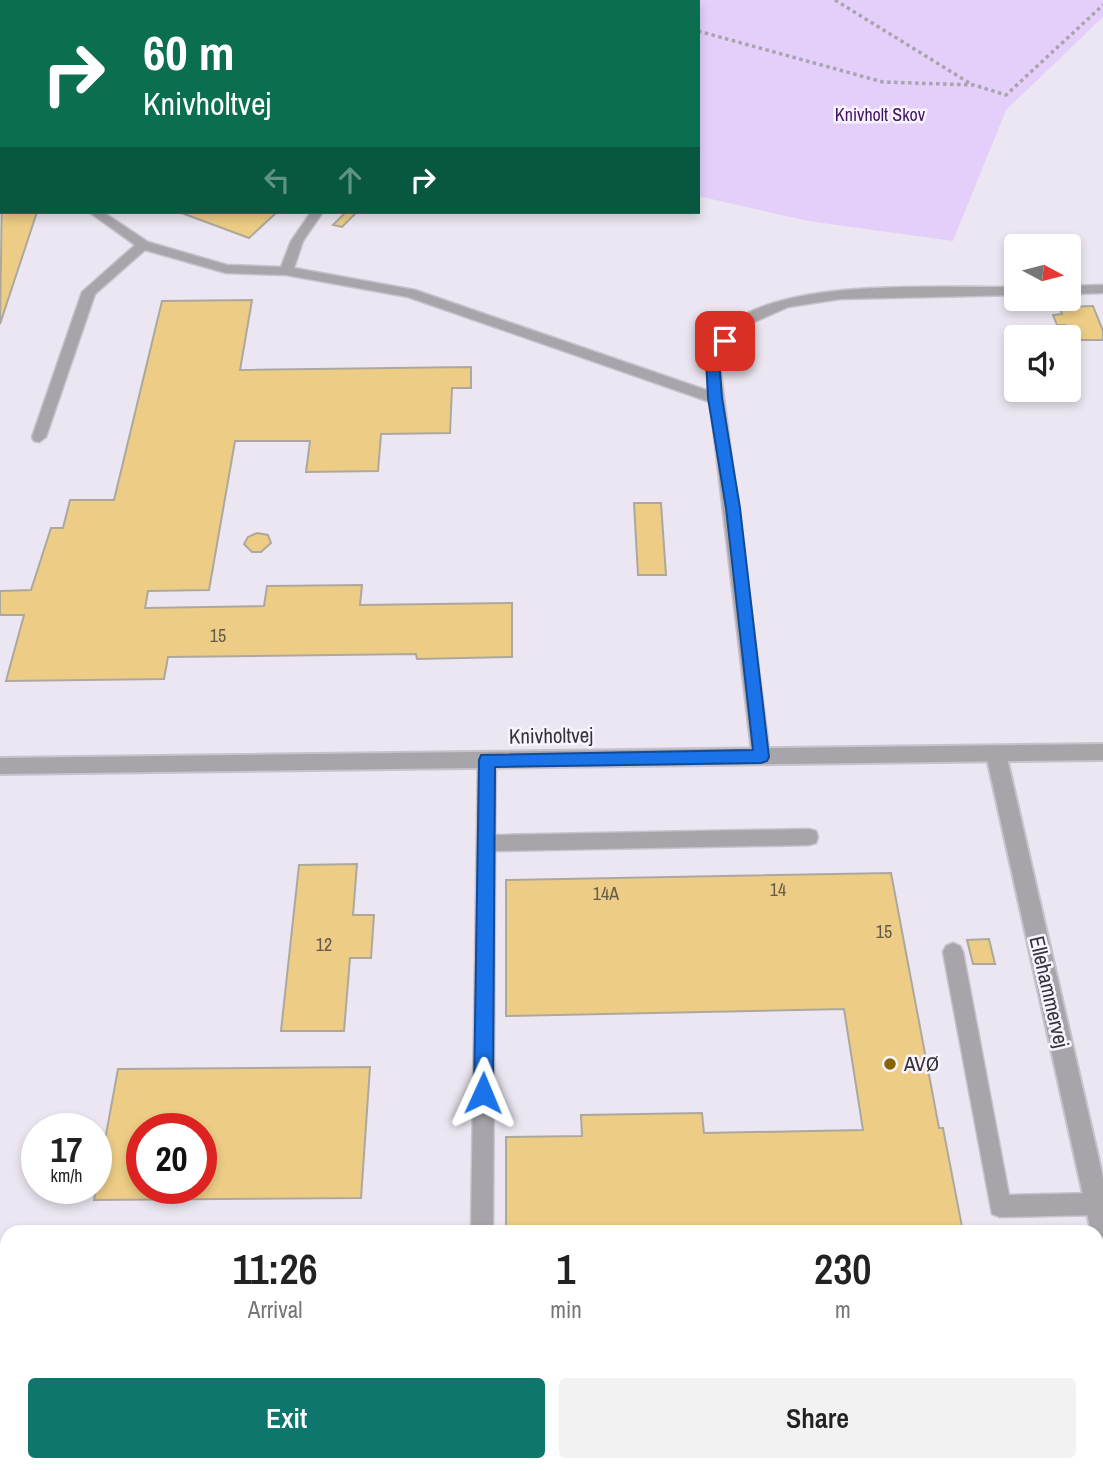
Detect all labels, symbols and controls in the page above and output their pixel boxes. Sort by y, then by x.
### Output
text: 60 m [143,19,235,85]
icon: right [28,28,119,119]
text: Knivholtvej [143,82,271,125]
park label: Knivholt Skov [835,102,926,127]
icon: left [258,161,296,199]
icon: ahead [331,161,369,199]
icon: right [404,161,442,199]
north arrow [1004,234,1082,312]
map controls [1004,234,1081,402]
pin [695,311,755,371]
icon: arrive [706,322,744,360]
button: sound [1004,325,1081,402]
house number: 15 [210,623,226,648]
street label: Knivholtvej [509,720,593,751]
house number: 14 [770,877,786,902]
house number: 14A [593,881,619,906]
house number: 15 [876,919,892,944]
house number: 12 [316,932,332,957]
street label: Ellehammervej [1023,933,1076,1051]
place label: AVØ [903,1049,939,1078]
position arrow [446,1056,520,1130]
marker: AVØ [882,1056,898,1072]
speed limit sign: 20 [126,1113,217,1204]
text: 17 [51,1126,82,1173]
text: km/h [51,1163,83,1188]
text: 11:26 [232,1241,318,1297]
text: 1 [556,1241,575,1297]
text: 230 [814,1241,872,1297]
text: Arrival [248,1294,302,1325]
text: min [550,1294,582,1325]
text: m [835,1294,851,1325]
button: Exit [28,1378,545,1458]
button: Share [559,1378,1076,1458]

